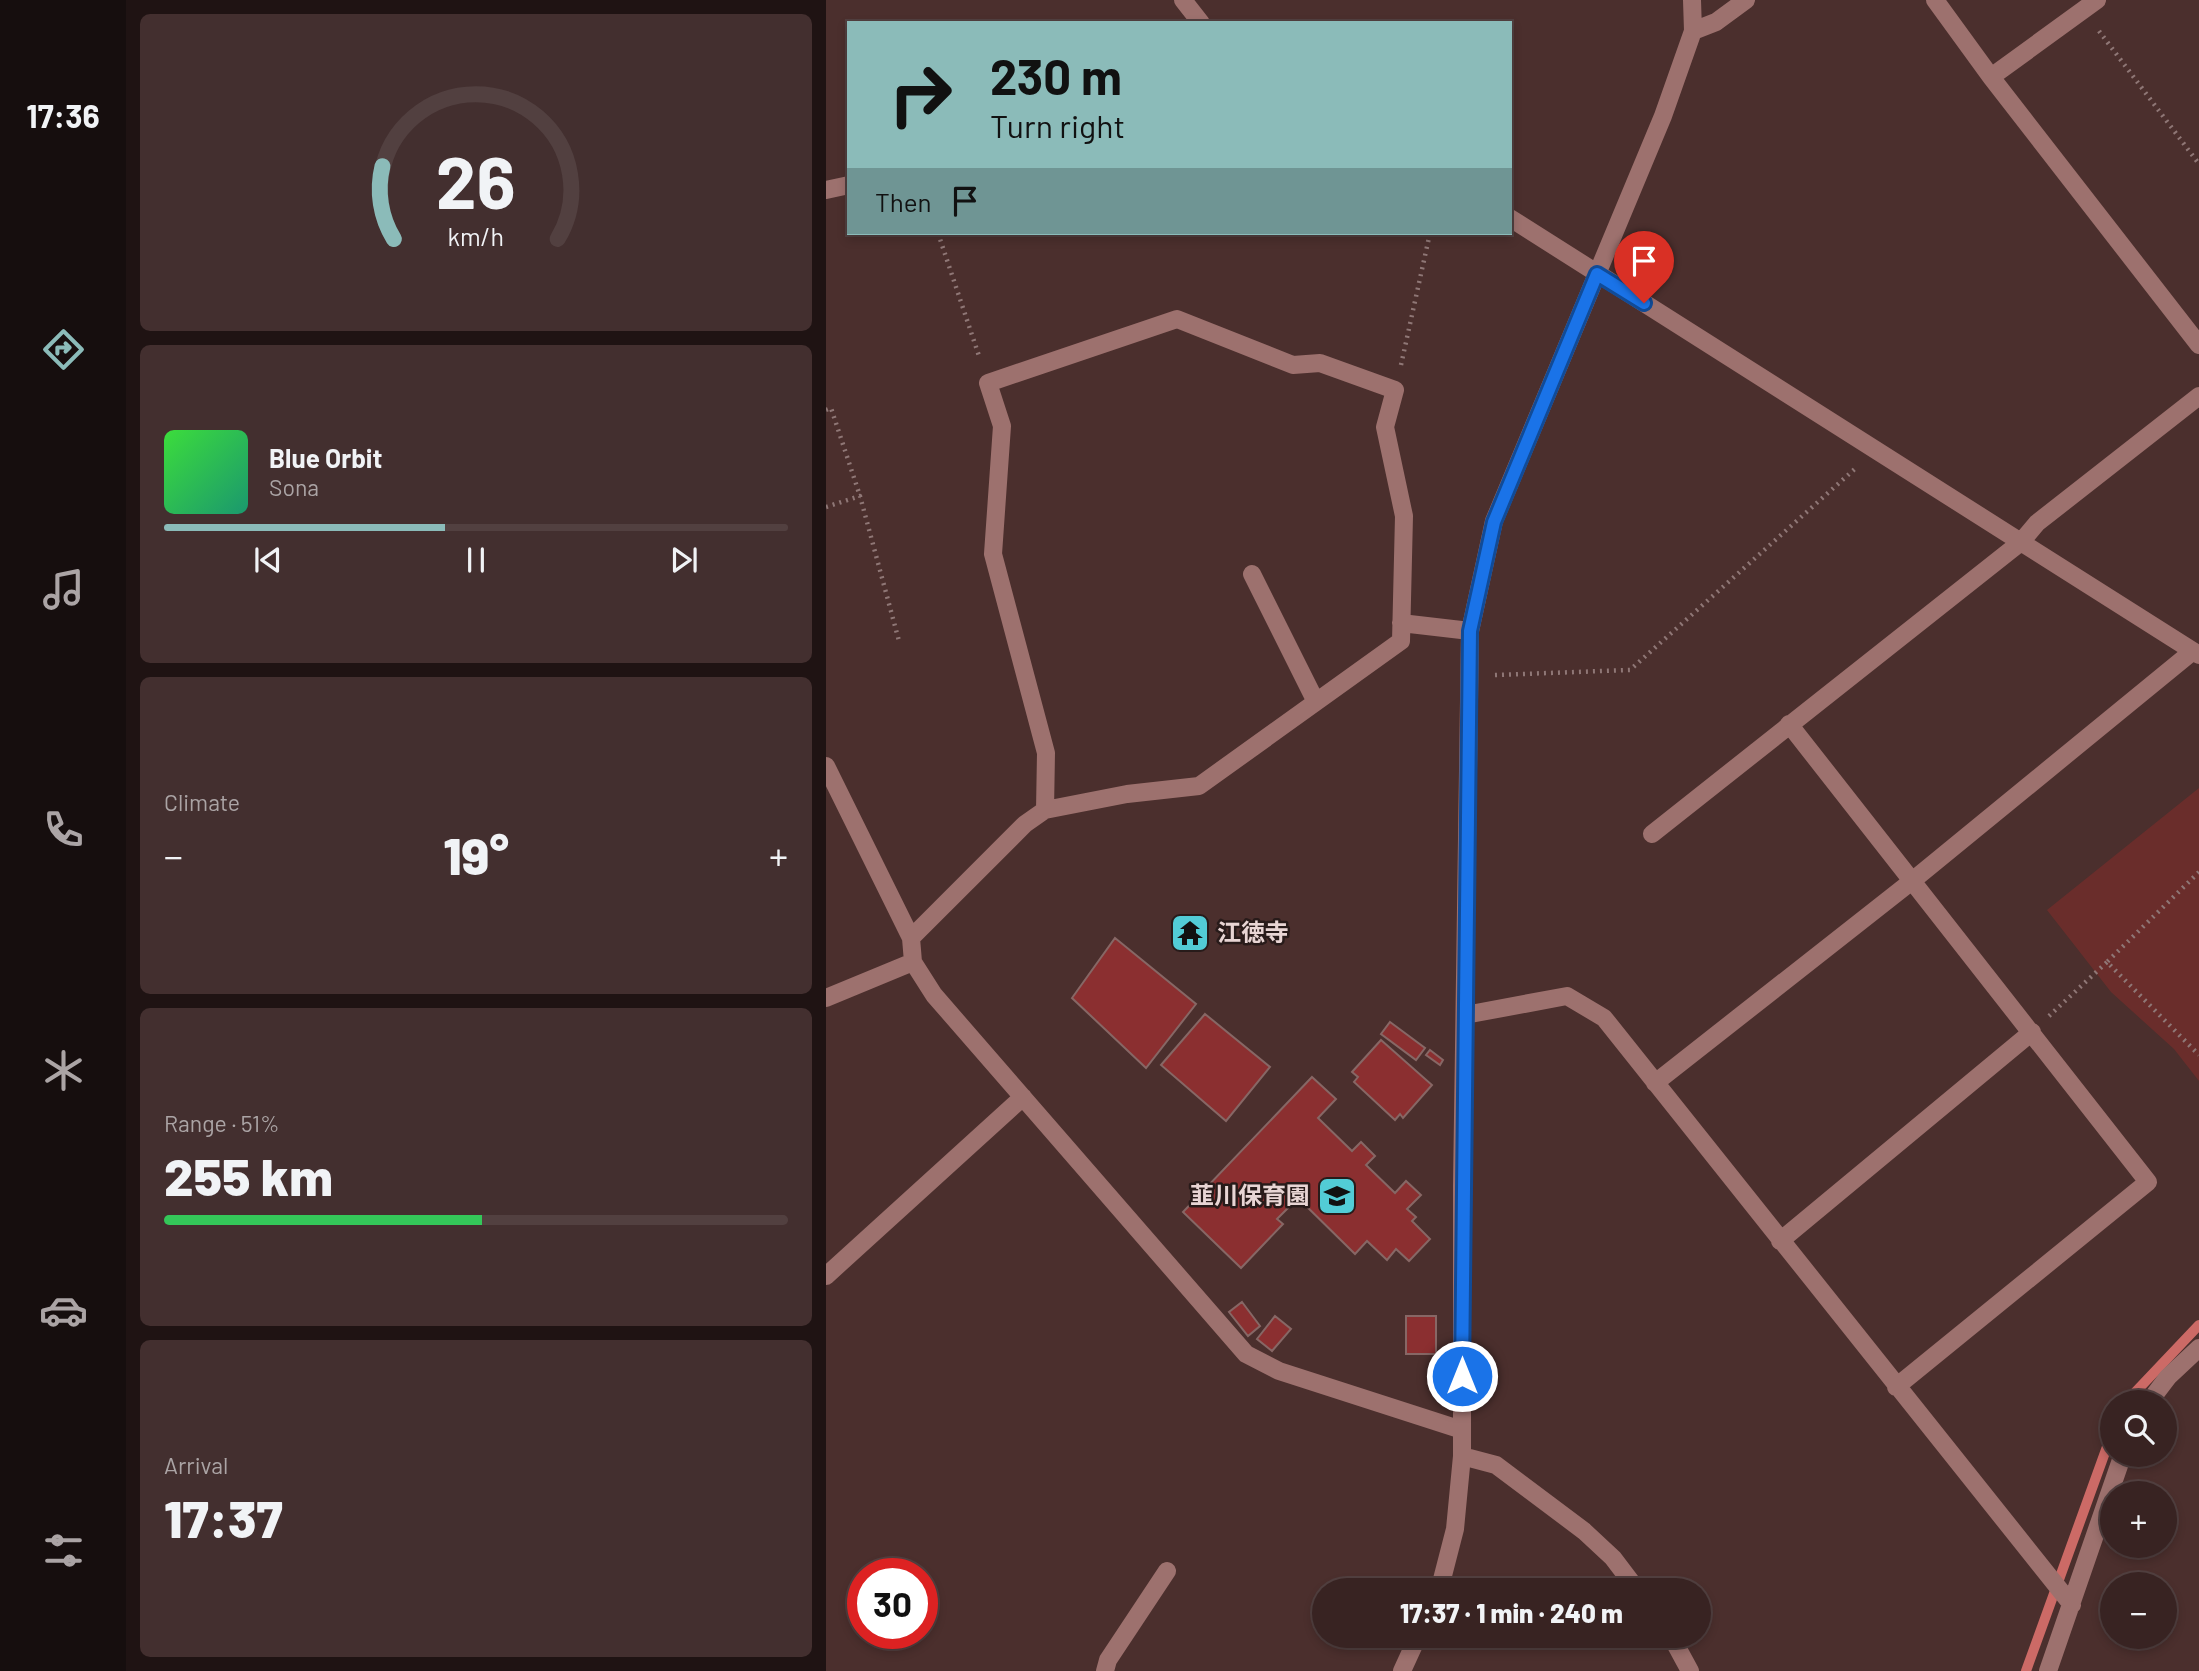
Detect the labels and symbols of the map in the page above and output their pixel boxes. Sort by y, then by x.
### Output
pin [1614,231,1674,303]
temple icon: 江徳寺 [1169,912,1211,954]
place label: 江徳寺 [1217,917,1289,946]
school or university icon: 韮川保育園 [1316,1175,1358,1217]
place label: 韮川保育園 [1190,1180,1310,1209]
position arrow [1425,1339,1499,1413]
speed limit sign: 30 [847,1558,938,1649]

